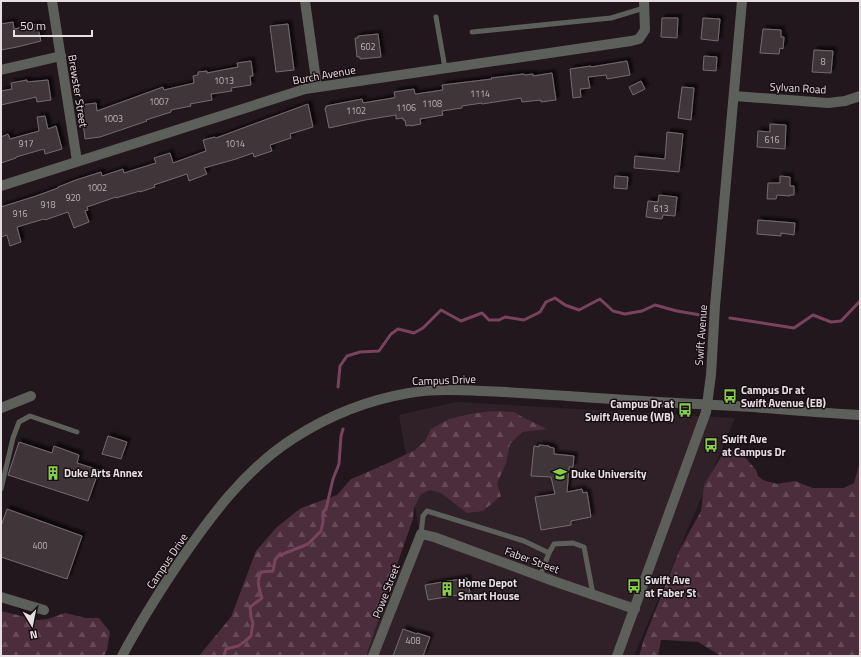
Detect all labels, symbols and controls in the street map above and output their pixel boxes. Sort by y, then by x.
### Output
scale bar [14,12,92,38]
text: 50 m [20,16,46,35]
house number: 602 [360,40,376,53]
street label: Brewster Street [64,53,92,129]
house number: 8 [820,55,826,68]
street label: Burch Avenue [291,62,357,88]
house number: 1013 [214,74,234,87]
street label: Sylvan Road [769,79,827,97]
house number: 1114 [470,87,490,100]
house number: 1007 [149,95,169,108]
house number: 1108 [422,97,442,110]
house number: 1106 [396,101,416,114]
house number: 1102 [346,104,366,117]
house number: 1003 [103,112,123,125]
house number: 616 [764,133,780,146]
house number: 917 [18,137,34,150]
house number: 1014 [225,137,245,150]
house number: 1002 [87,181,107,194]
house number: 920 [65,191,81,204]
house number: 918 [40,198,56,211]
house number: 613 [653,202,669,215]
house number: 916 [12,207,28,220]
street label: Swift Avenue [691,304,711,366]
street label: Campus Drive [412,371,477,389]
place label: Campus Dr at Swift Avenue (EB) [741,382,826,411]
bus stop icon: Campus Dr at Swift Avenue (EB) [722,388,738,404]
place label: Campus Dr at Swift Avenue (WB) [585,396,674,425]
bus stop icon: Campus Dr at Swift Avenue (WB) [677,402,693,418]
place label: Swift Ave at Campus Dr [722,431,786,460]
bus stop icon: Swift Ave at Campus Dr [703,437,719,453]
building icon: Duke Arts Annex [45,465,61,481]
place label: Duke Arts Annex [64,465,143,481]
school or university icon: Duke University [552,466,568,482]
place label: Duke University [571,466,647,482]
street label: Campus Drive [142,530,192,592]
house number: 400 [32,539,48,552]
street label: Faber Street [503,543,562,577]
street label: Powe Street [368,561,404,620]
place label: Swift Ave at Faber St [645,572,696,601]
place label: Home Depot Smart House [458,575,520,604]
bus stop icon: Swift Ave at Faber St [626,578,642,594]
building icon: Home Depot Smart House [439,581,455,597]
north arrow [12,605,52,645]
text: N [29,626,39,643]
house number: 408 [405,634,421,647]

